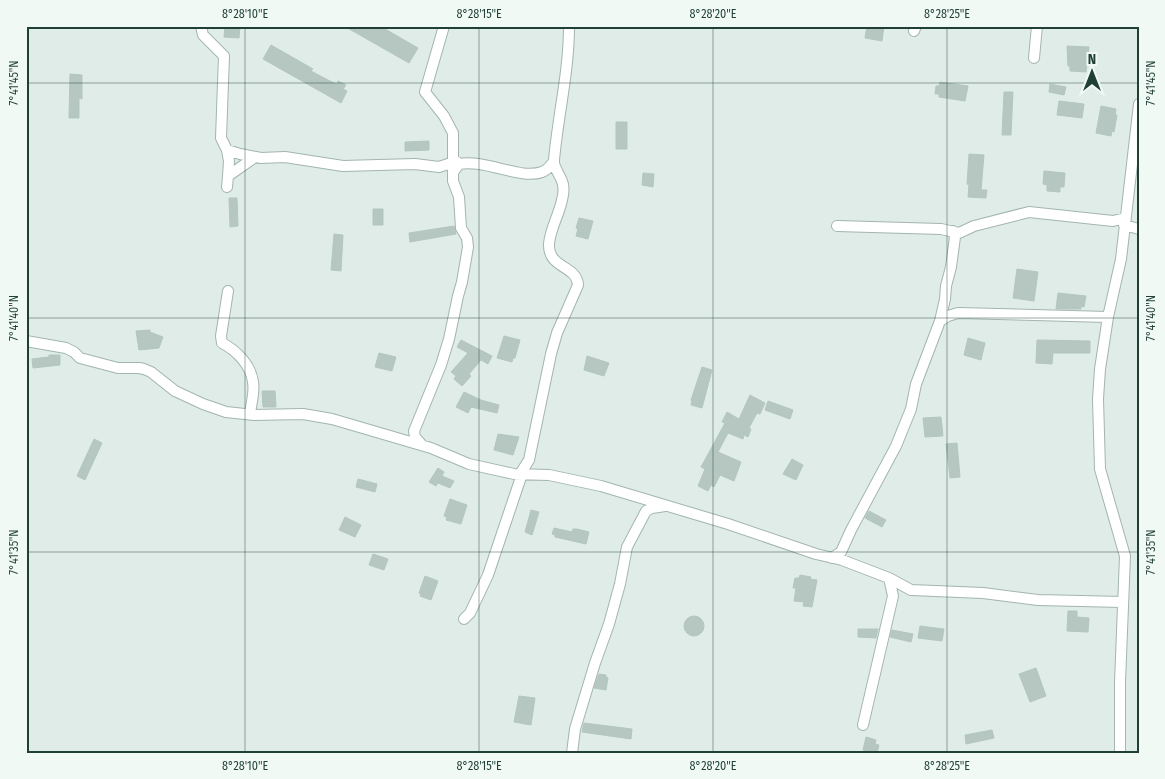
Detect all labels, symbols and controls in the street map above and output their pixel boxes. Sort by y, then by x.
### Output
text: 8°28'10"E [222,7,268,21]
text: 8°28'15"E [456,7,502,21]
text: 8°28'20"E [690,7,737,21]
text: 8°28'25"E [924,7,970,21]
north arrow [1068,48,1118,98]
text: N [1088,51,1096,68]
text: 7°41'45"N [7,60,21,106]
text: 7°41'45"N [1144,60,1158,106]
text: 7°41'40"N [7,295,21,341]
text: 7°41'40"N [1144,295,1158,341]
text: 7°41'35"N [7,529,21,575]
text: 7°41'35"N [1144,529,1158,575]
text: 8°28'10"E [222,759,268,773]
text: 8°28'15"E [456,759,502,773]
text: 8°28'20"E [690,759,737,773]
text: 8°28'25"E [924,759,970,773]

